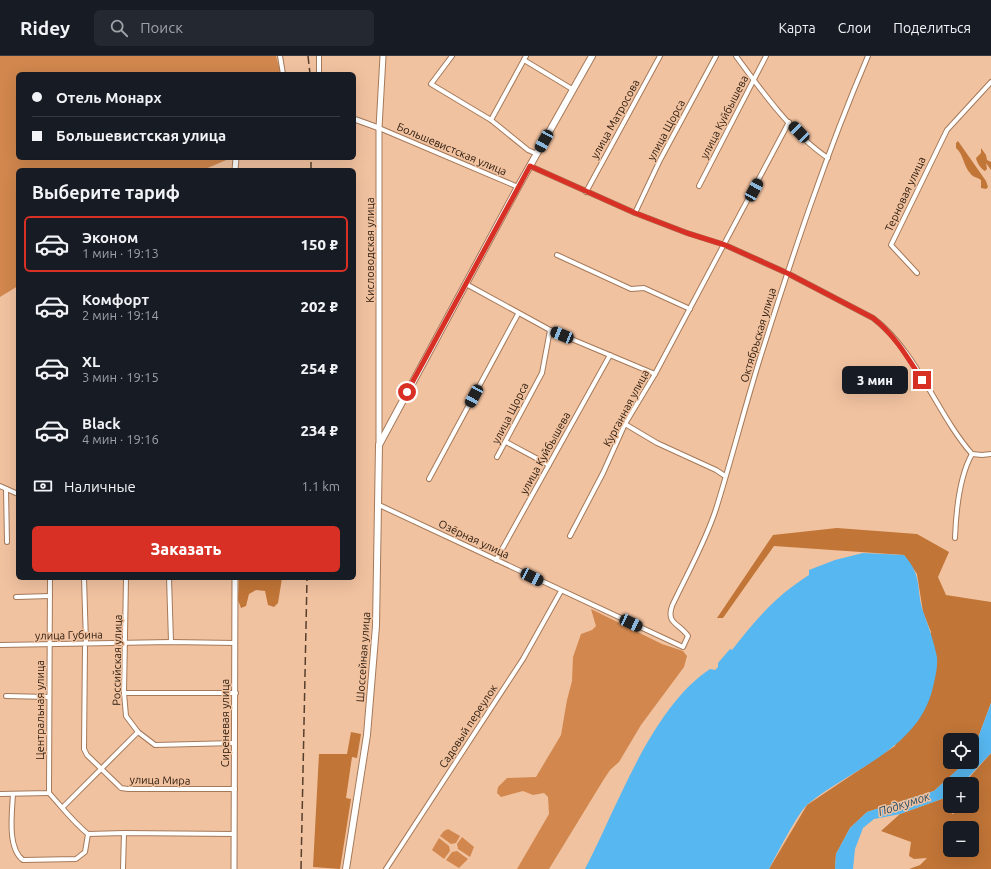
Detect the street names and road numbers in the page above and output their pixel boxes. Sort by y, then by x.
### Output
street label: улица Куйбышева [698,73,750,161]
street label: улица Матросова [588,77,642,161]
street label: улица Щорса [645,98,687,162]
street label: Большевистская улица [395,120,509,178]
street label: Терновая улица [882,155,928,233]
street label: Кисловодская улица [364,197,376,303]
street label: Октябрьская улица [738,286,778,384]
street label: Курганная улица [601,368,651,448]
street label: улица Щорса [489,380,531,446]
street label: улица Куйбышева [517,410,573,496]
street label: Озёрная улица [437,517,511,561]
street label: Шоссейная улица [354,611,372,703]
street label: Российская улица [110,614,124,706]
street label: улица Губина [35,628,103,642]
street label: Центральная улица [34,660,46,760]
street label: Сиреневая улица [219,679,231,767]
street label: Садовый переулок [437,682,500,770]
street label: улица Мира [130,773,190,787]

